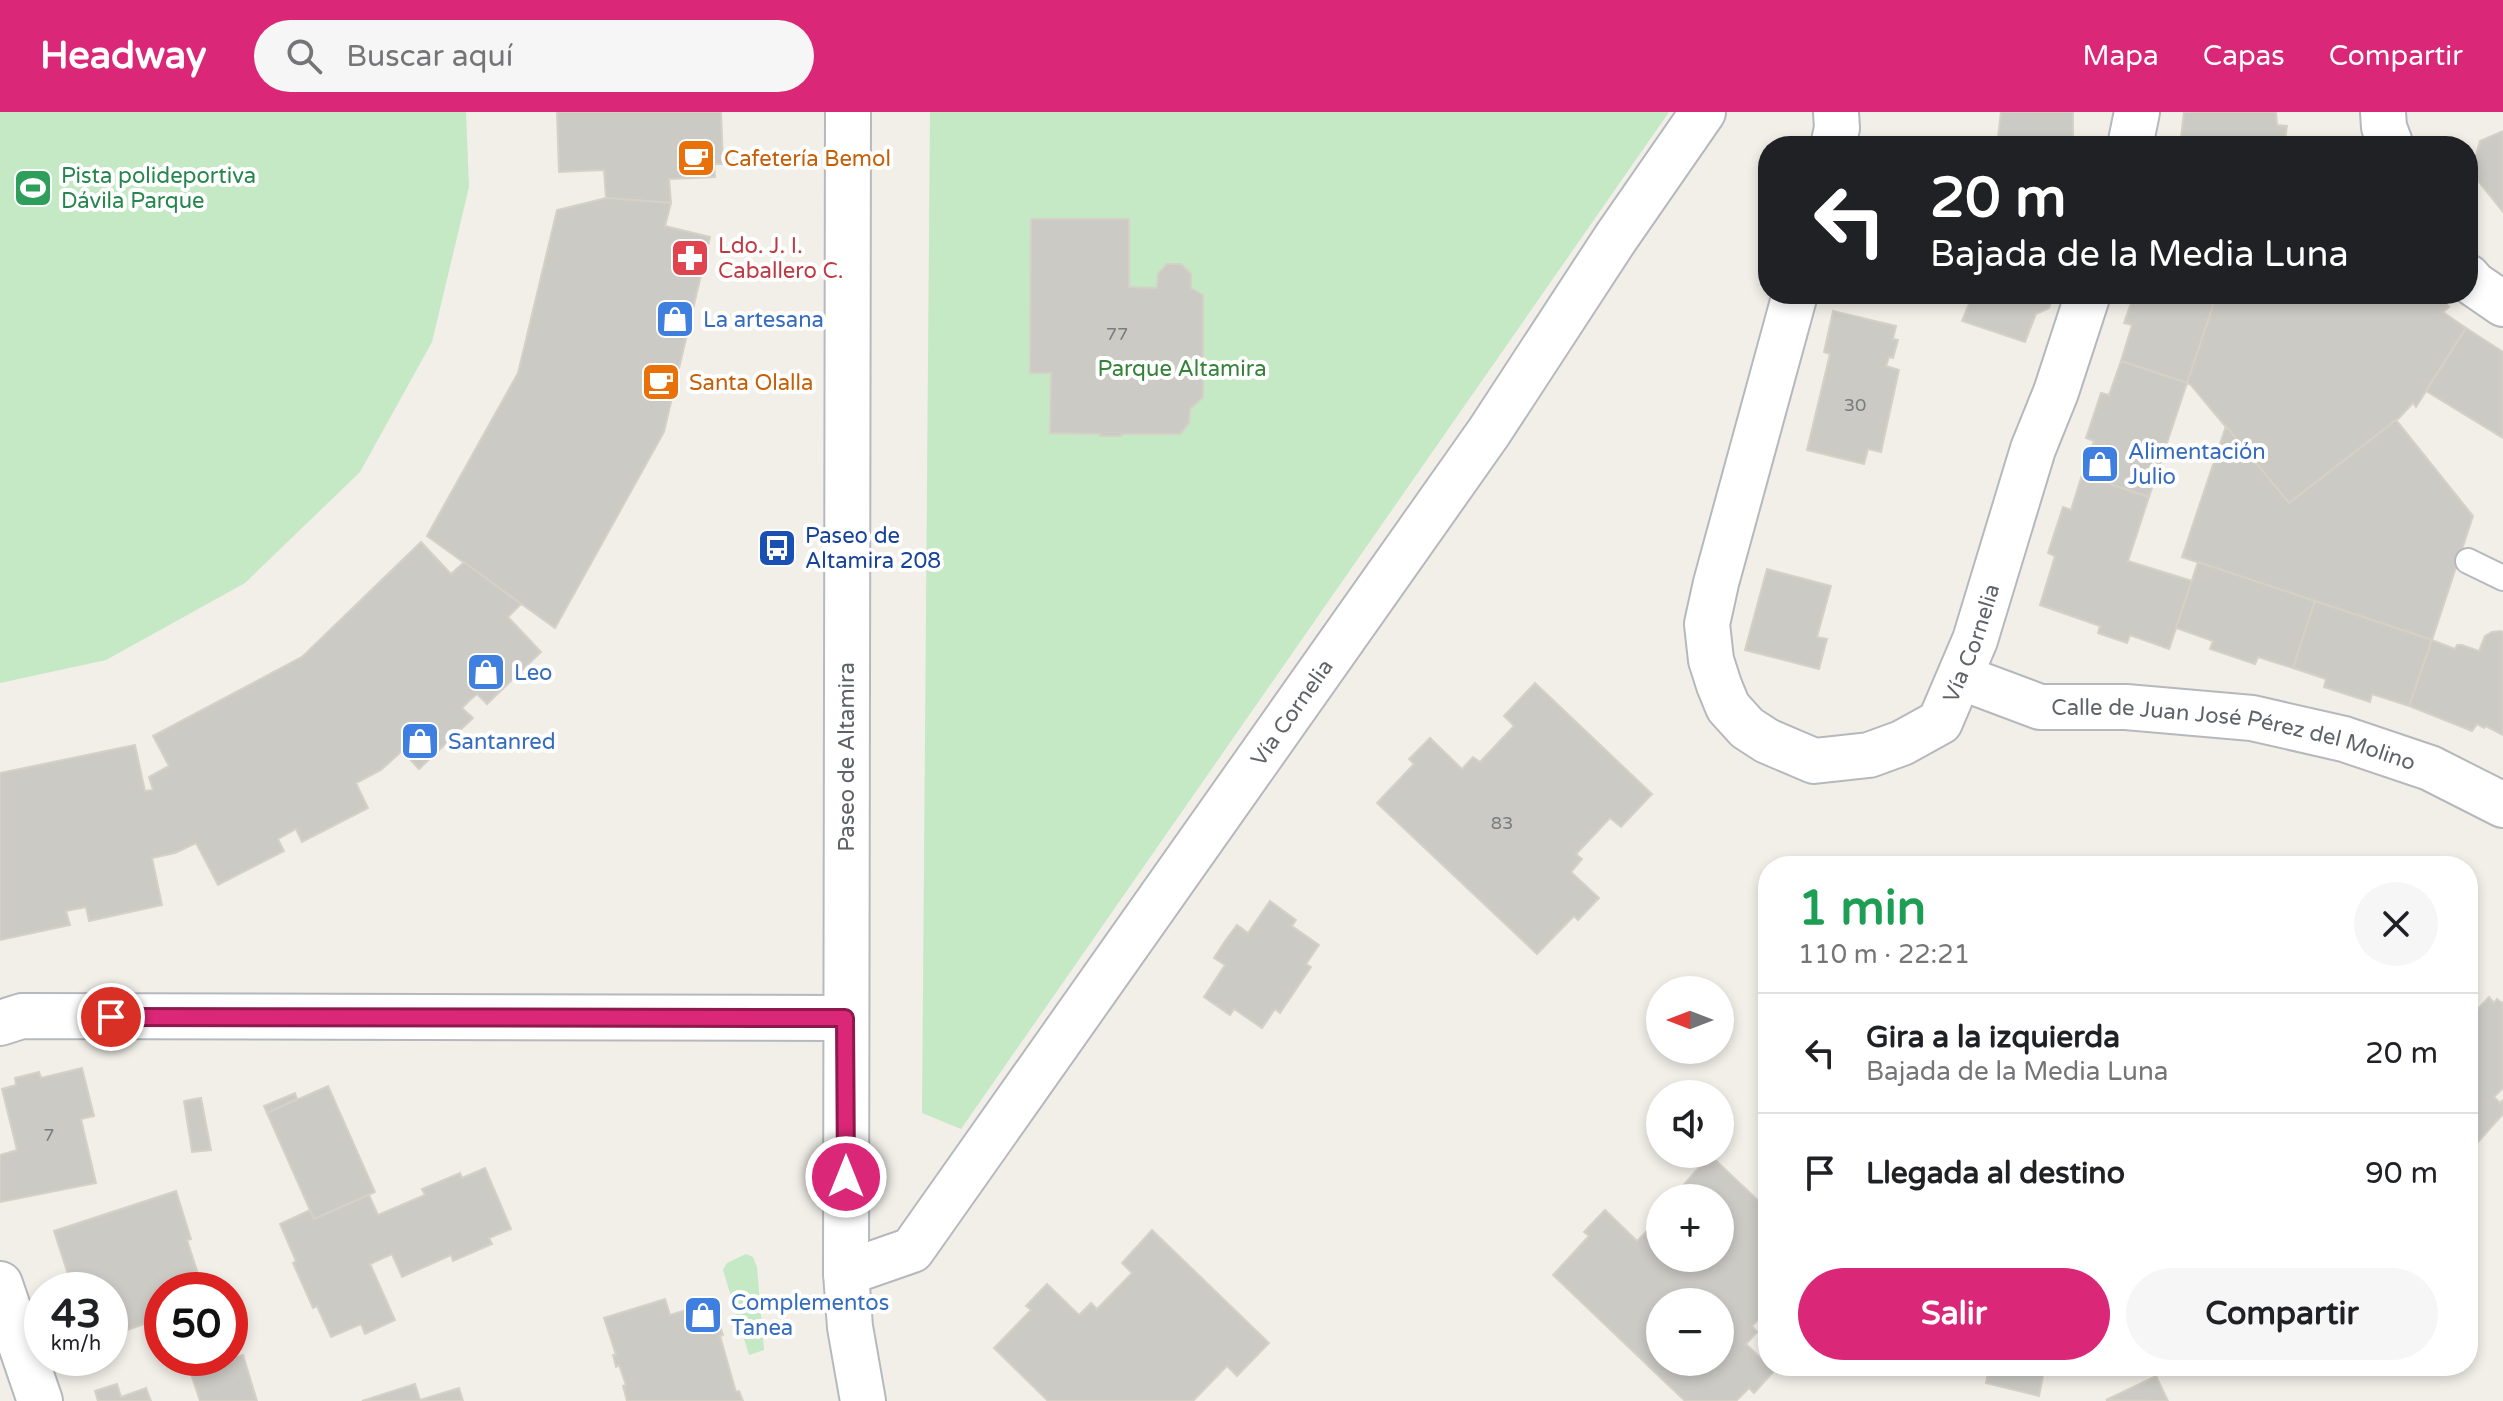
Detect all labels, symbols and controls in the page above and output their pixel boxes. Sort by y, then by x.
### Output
search box [254,20,814,92]
text: Headway [40,33,206,79]
icon: search [282,34,326,78]
text: Buscar aquí [346,38,513,75]
text: Mapa [2082,39,2159,73]
text: Capas [2203,39,2285,73]
text: Compartir [2329,39,2463,73]
cafe icon: Cafetería Bemol [675,137,717,179]
place label: Cafetería Bemol [724,146,891,172]
place label: Pista polideportiva Dávila Parque [61,163,256,214]
text: 20 m [1930,165,2066,232]
sports icon: Pista polideportiva Dávila Parque [12,167,54,209]
icon: left [1798,168,1902,272]
place label: Ldo. J. I. Caballero C. [718,233,844,284]
text: Bajada de la Media Luna [1930,233,2349,276]
pharmacy icon: Ldo. J. I. Caballero C. [669,237,711,279]
shop icon: La artesana [654,298,696,340]
place label: La artesana [703,307,824,333]
house number: 77 [1106,323,1128,345]
park label: Parque Altamira [1097,356,1267,382]
cafe icon: Santa Olalla [640,361,682,403]
place label: Santa Olalla [689,370,813,396]
house number: 30 [1844,394,1866,416]
place label: Alimentación Julio [2128,439,2266,490]
shop icon: Alimentación Julio [2079,443,2121,485]
place label: Paseo de Altamira 208 [805,523,941,574]
bus stop icon: Paseo de Altamira 208 [756,527,798,569]
street label: Vía Cornelia [1938,581,2005,707]
shop icon: Leo [465,651,507,693]
street label: Vía Cornelia [1246,654,1339,771]
place label: Leo [514,660,553,686]
street label: Paseo de Altamira [834,662,860,852]
street label: Calle de Juan José Pérez del Molino [2051,695,2419,776]
shop icon: Santanred [399,720,441,762]
place label: Santanred [448,729,556,755]
house number: 83 [1491,812,1513,834]
text: 1 min [1798,880,1926,938]
button: close [2354,882,2438,966]
text: 110 m · 22:21 [1798,939,1970,970]
north arrow [1646,976,1734,1064]
map controls [1646,976,1734,1376]
pin [77,983,145,1051]
icon: arrive [89,995,133,1039]
text: Gira a la izquierda [1866,1019,2120,1056]
icon: left [1798,1031,1842,1075]
text: 20 m [2365,1035,2438,1072]
text: Bajada de la Media Luna [1866,1056,2168,1087]
button: sound [1646,1080,1734,1168]
house number: 7 [43,1124,55,1146]
position arrow [804,1135,888,1219]
icon: arrive [1798,1151,1842,1195]
text: Llegada al destino [1866,1155,2125,1192]
text: 90 m [2365,1155,2438,1192]
button: + [1646,1184,1734,1272]
button: Salir [1798,1268,2110,1360]
button: Compartir [2126,1268,2438,1360]
speed limit sign: 50 [144,1272,248,1376]
button: − [1646,1288,1734,1376]
text: 43 [51,1290,101,1338]
place label: Complementos Tanea [731,1290,889,1341]
shop icon: Complementos Tanea [682,1294,724,1336]
text: km/h [51,1332,101,1356]

